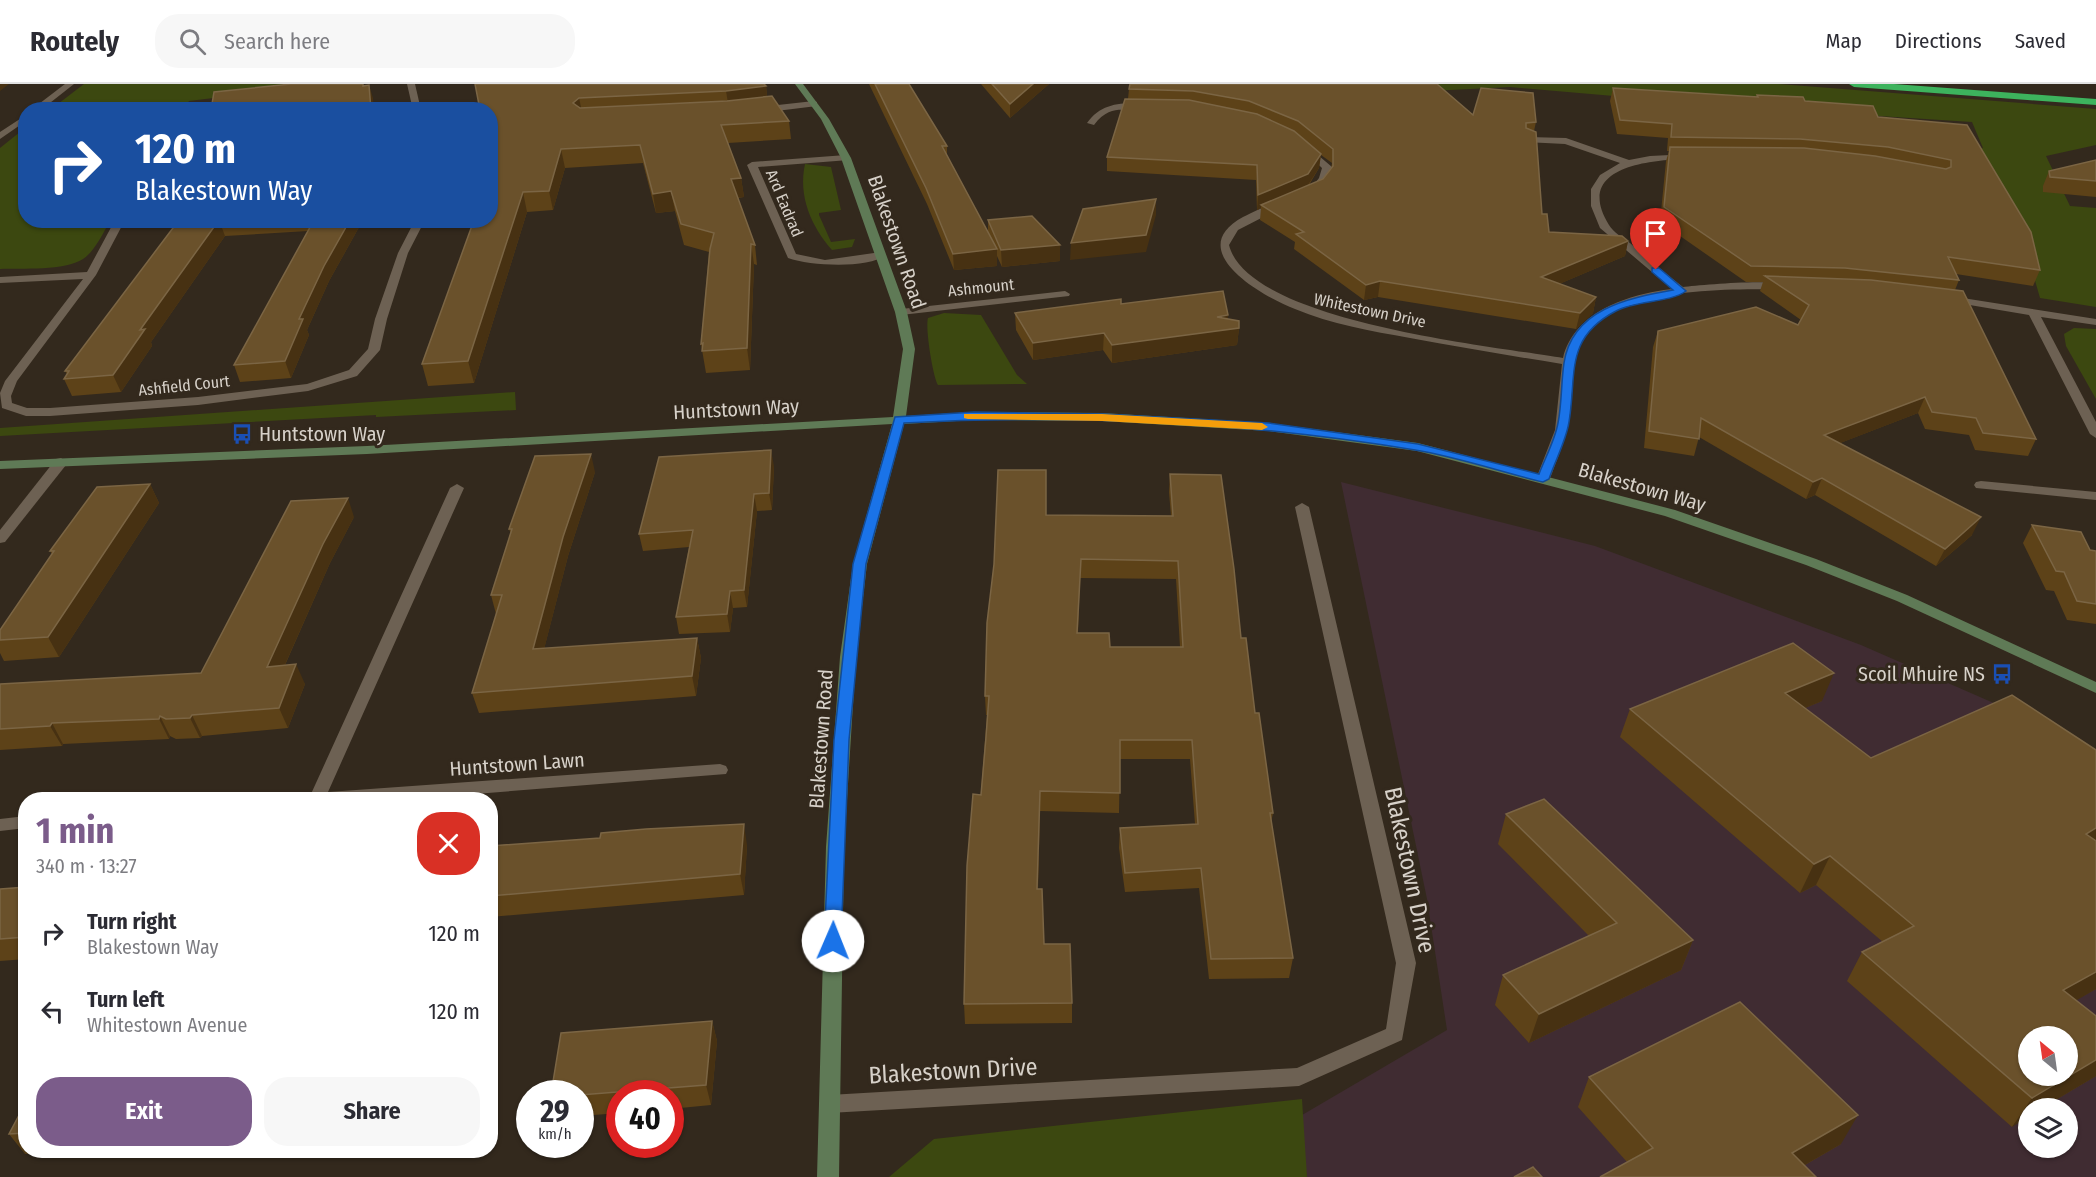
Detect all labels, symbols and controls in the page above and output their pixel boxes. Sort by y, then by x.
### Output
search box [155,14,575,68]
text: Routely [30,25,119,58]
icon: search [176,25,209,58]
text: Search here [224,28,330,55]
text: Map [1825,28,1862,54]
text: Directions [1895,28,1982,54]
text: Saved [2015,28,2066,54]
text: 120 m [135,124,236,174]
icon: right [36,126,114,204]
street label: Ard Eadrad [762,167,807,240]
street label: Blakestown Road [863,172,931,312]
text: Blakestown Way [135,175,312,207]
pin [1630,208,1681,270]
icon: arrive [1639,217,1672,250]
street label: Ashmount [947,274,1016,300]
street label: Whitestown Drive [1312,289,1428,332]
street label: Ashfield Court [137,371,231,400]
street label: Huntstown Way [672,394,800,424]
bus stop icon: Huntstown Way [230,422,254,446]
place label: Huntstown Way [259,422,385,446]
street label: Blakestown Way [1576,457,1709,517]
place label: Scoil Mhuire NS [1858,662,1985,686]
bus stop icon: Scoil Mhuire NS [1990,662,2014,686]
street label: Blakestown Road [804,668,838,810]
street label: Huntstown Lawn [449,747,585,781]
street label: Blakestown Drive [1379,784,1441,956]
text: 1 min [36,809,114,853]
button: close [417,812,480,875]
text: 340 m · 13:27 [36,854,137,878]
text: Turn right [87,908,176,935]
position arrow [801,909,865,973]
icon: right [36,917,69,950]
text: 120 m [428,920,480,947]
text: Blakestown Way [87,935,218,959]
text: Turn left [87,986,165,1013]
icon: left [36,995,69,1028]
text: 120 m [428,998,480,1025]
text: Whitestown Avenue [87,1013,247,1037]
north arrow [2018,1026,2078,1086]
map controls [2018,1026,2078,1158]
street label: Blakestown Drive [868,1053,1038,1089]
button: Exit [36,1077,252,1146]
button: Share [264,1077,480,1146]
speed limit sign: 40 [606,1080,684,1158]
text: 29 [540,1094,570,1130]
button: layers [2018,1098,2078,1158]
text: km/h [538,1125,572,1143]

